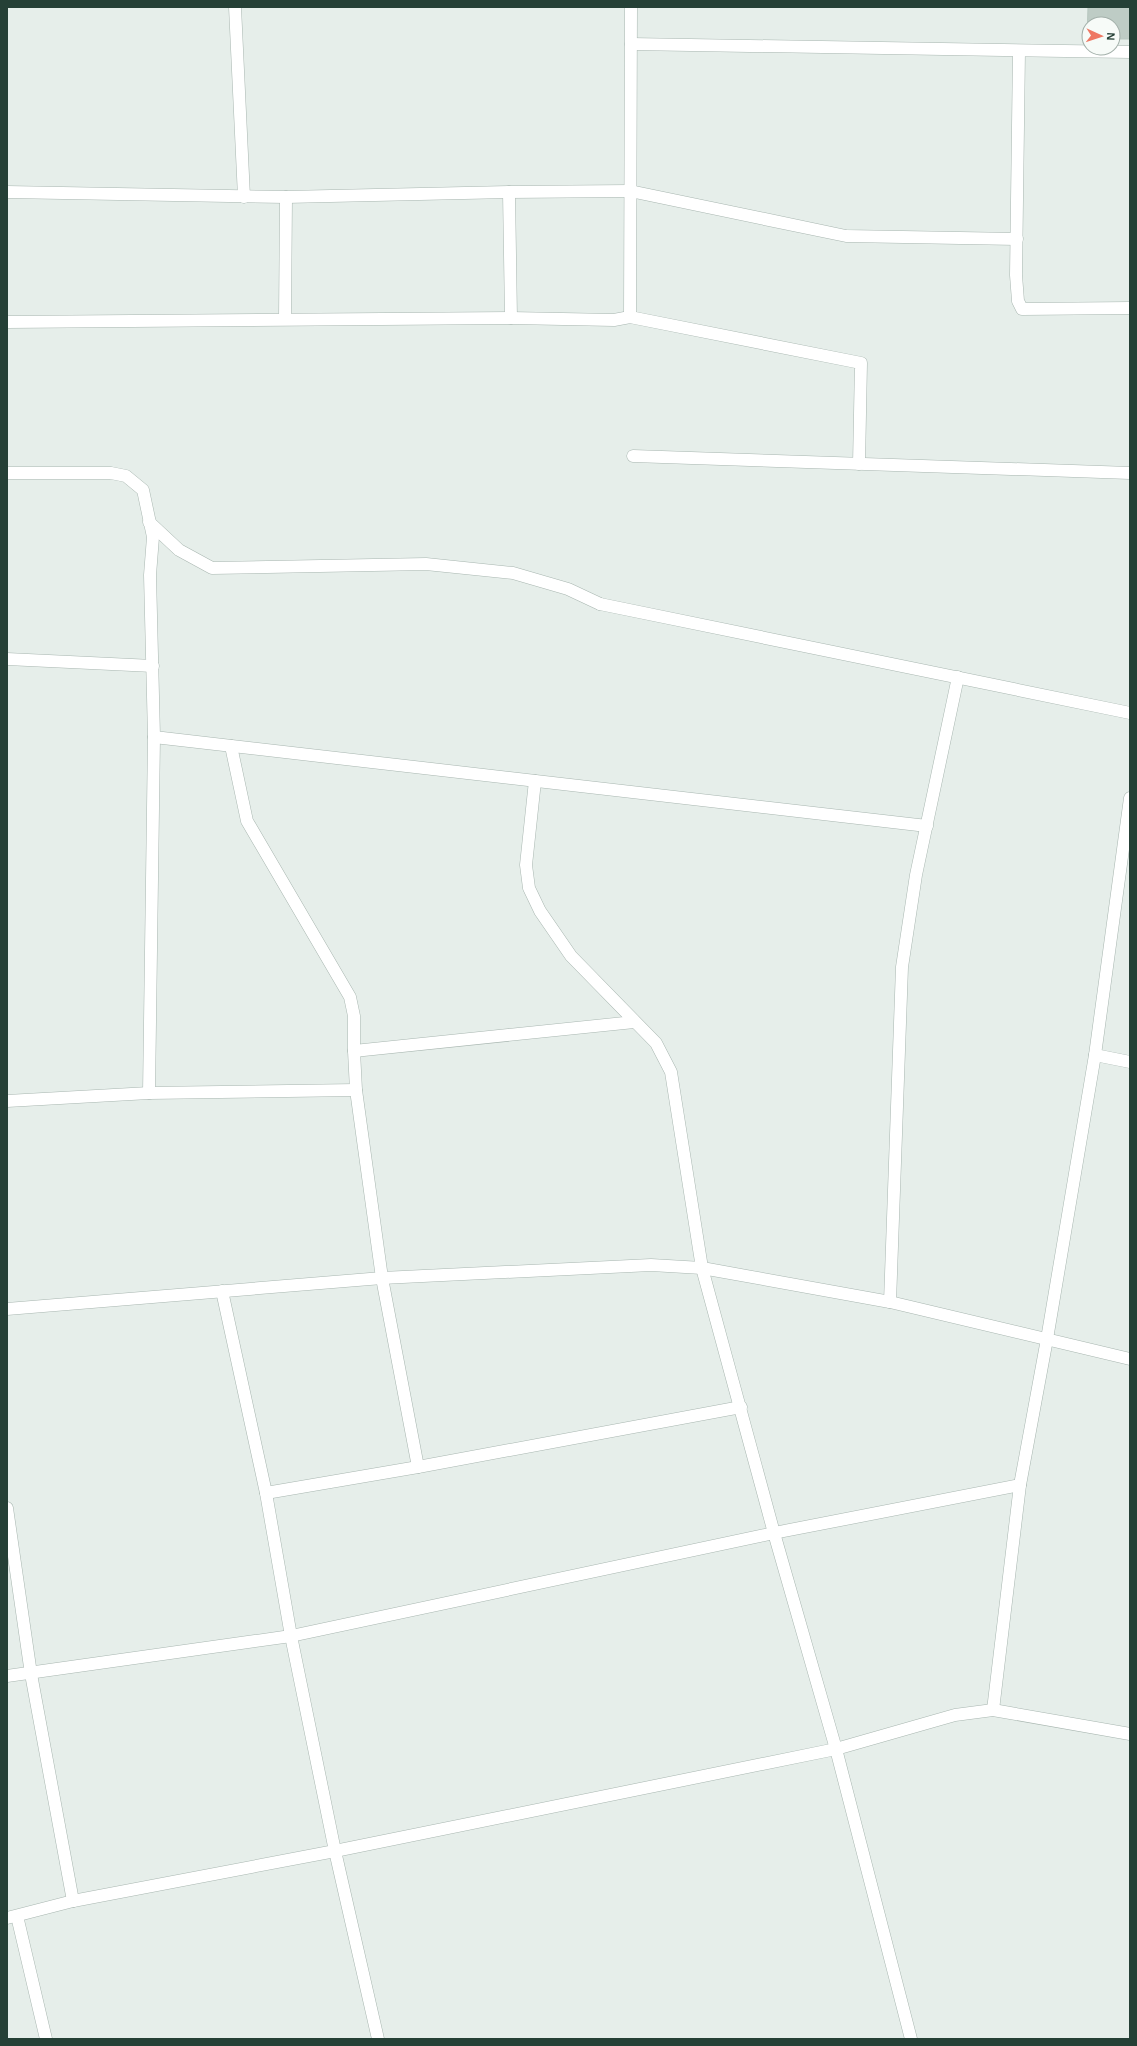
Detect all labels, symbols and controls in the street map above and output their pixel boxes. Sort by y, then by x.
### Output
north arrow [1081,16,1121,56]
text: N [1105,32,1117,41]

